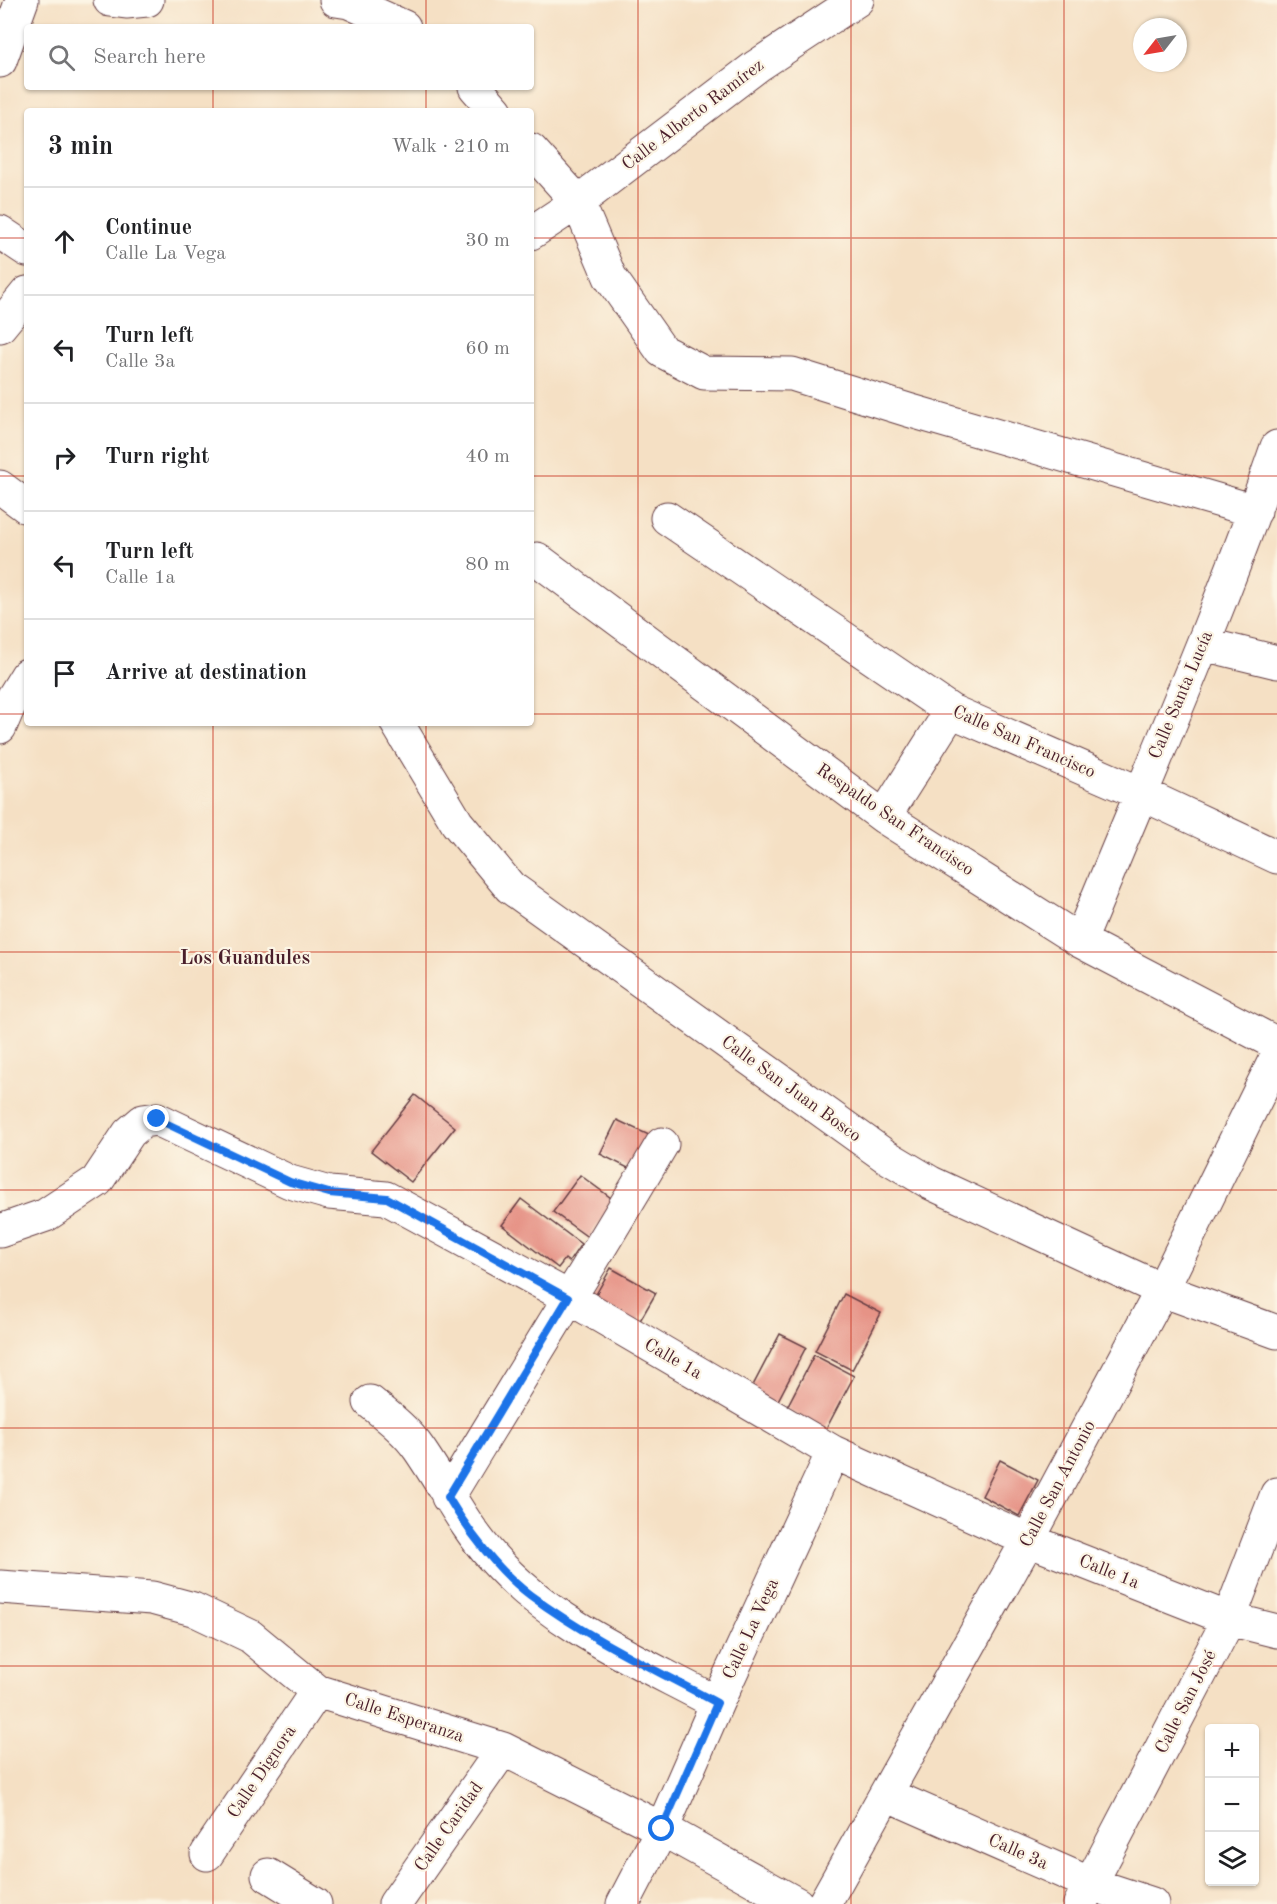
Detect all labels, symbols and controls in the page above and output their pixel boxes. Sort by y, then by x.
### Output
north arrow [1133,18,1187,72]
search box [24,24,534,90]
icon: search [45,41,78,74]
text: Search here [93,46,206,68]
street label: Calle Alberto Ramírez [619,56,767,174]
text: 3 min [48,134,113,160]
text: Walk · 210 m [391,137,510,157]
text: Continue [105,217,192,239]
icon: ahead [48,225,81,258]
text: 30 m [465,231,510,251]
text: Calle La Vega [105,244,226,264]
text: Turn left [105,325,194,347]
icon: left [48,333,81,366]
text: 60 m [465,339,510,359]
text: Calle 3a [105,352,175,372]
icon: right [48,441,81,474]
text: Turn right [105,446,209,468]
text: 40 m [465,447,510,467]
text: Turn left [105,541,194,563]
icon: left [48,549,81,582]
text: 80 m [465,555,510,575]
text: Calle 1a [105,568,175,588]
street label: Calle Santa Lucía [1146,628,1216,762]
icon: arrive [48,657,81,690]
text: Arrive at destination [105,662,307,684]
street label: Calle San Francisco [950,702,1098,782]
street label: Respaldo San Francisco [813,761,977,879]
district label: Los Guandules [180,949,310,969]
street label: Calle San Juan Bosco [718,1032,864,1146]
route end [143,1105,169,1131]
street label: Calle 1a [641,1335,705,1383]
street label: Calle San Antonio [1017,1417,1099,1550]
street label: Calle 1a [1076,1552,1142,1592]
street label: Calle La Vega [720,1576,782,1682]
street label: Calle San José [1152,1647,1220,1757]
street label: Calle Esperanza [342,1690,466,1746]
street label: Calle Dignora [224,1722,300,1822]
map controls [1205,1724,1259,1886]
button: + [1205,1724,1259,1778]
button: − [1205,1778,1259,1832]
street label: Calle Caridad [412,1779,486,1875]
route start [648,1815,674,1841]
street label: Calle 3a [985,1831,1051,1873]
button: layers [1205,1832,1259,1886]

